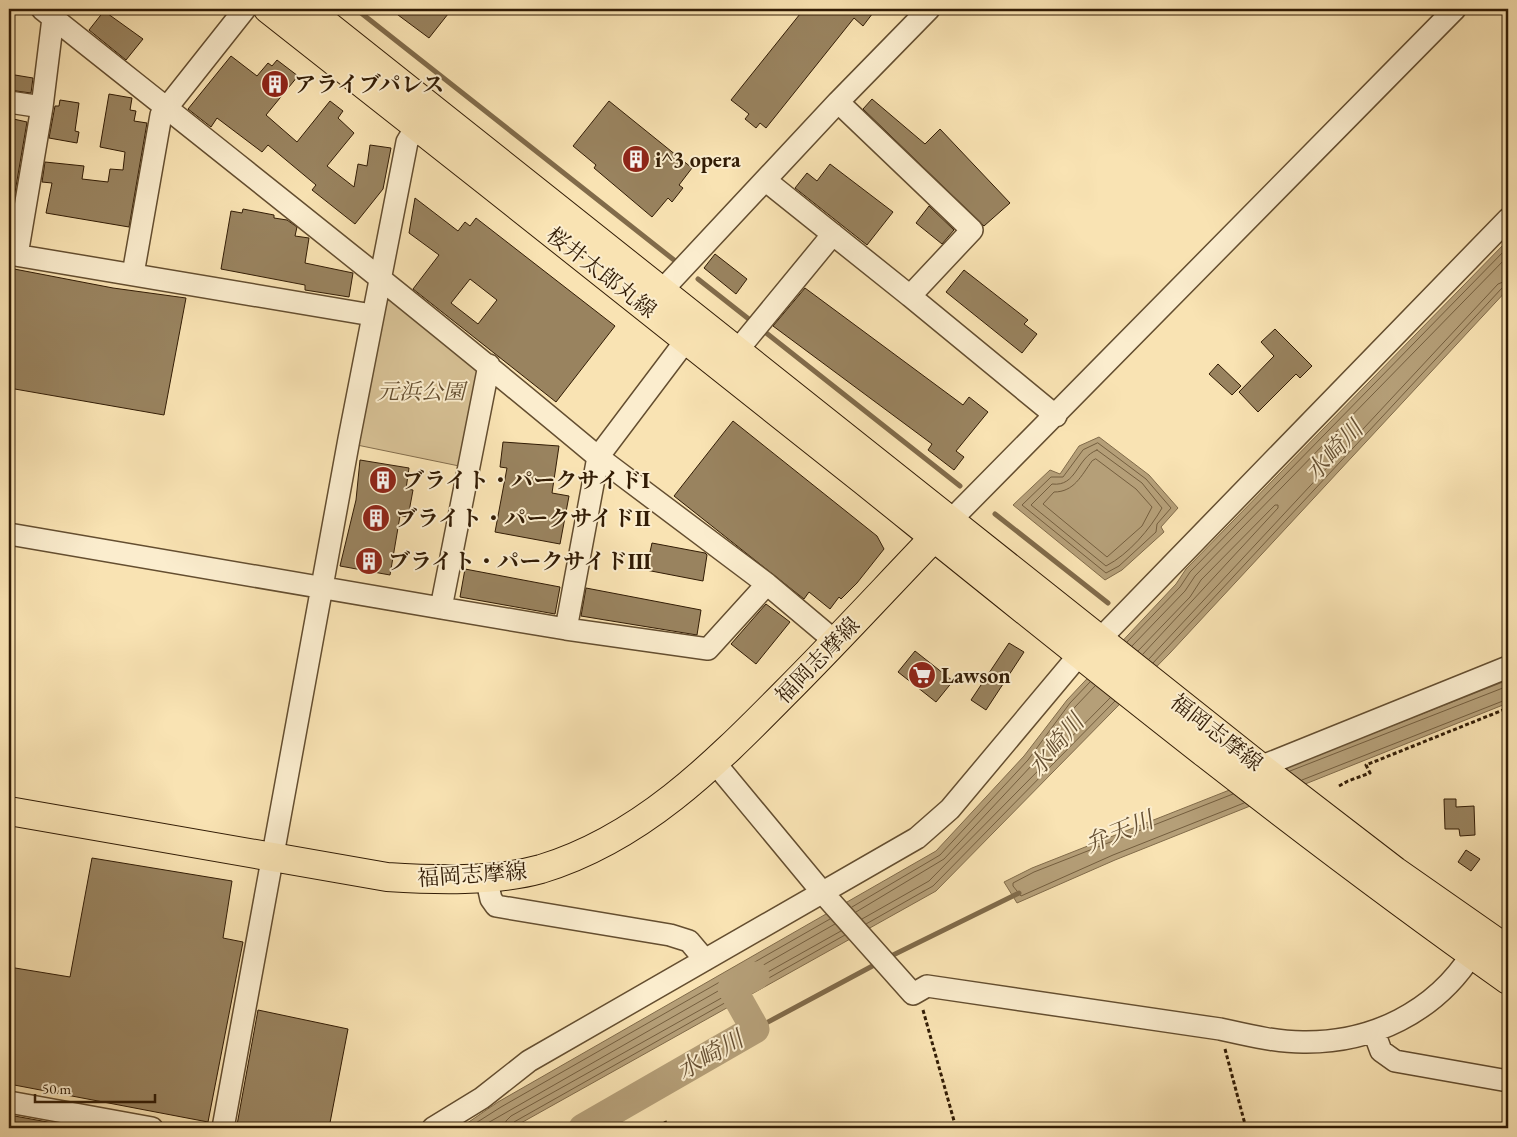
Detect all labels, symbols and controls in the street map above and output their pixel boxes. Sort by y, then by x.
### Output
building icon: アライブパレス [260,69,290,99]
place label: アライブパレス [294,70,444,99]
building icon: i^3 opera [621,144,651,174]
place label: i^3 opera [655,145,741,174]
street label: 桜井太郎丸線 [541,220,663,324]
park label: 元浜公園 [377,377,468,406]
water label: 水崎川 [1298,412,1372,488]
building icon: ブライト・パークサイドⅠ [368,465,398,495]
place label: ブライト・パークサイドⅠ [402,466,650,495]
building icon: ブライト・パークサイドⅡ [361,503,391,533]
place label: ブライト・パークサイドⅡ [395,504,651,533]
building icon: ブライト・パークサイドⅢ [354,546,384,576]
place label: ブライト・パークサイドⅢ [388,547,652,576]
street label: 福岡志摩線 [769,611,866,710]
supermarket icon: Lawson [907,660,937,690]
place label: Lawson [941,661,1011,690]
street label: 福岡志摩線 [1164,687,1269,778]
water label: 水崎川 [1021,705,1093,782]
water label: 弁天川 [1080,803,1161,859]
street label: 福岡志摩線 [416,856,528,893]
water label: 水崎川 [671,1022,751,1086]
scale bar [35,1072,155,1104]
text: 50 m [42,1079,71,1098]

